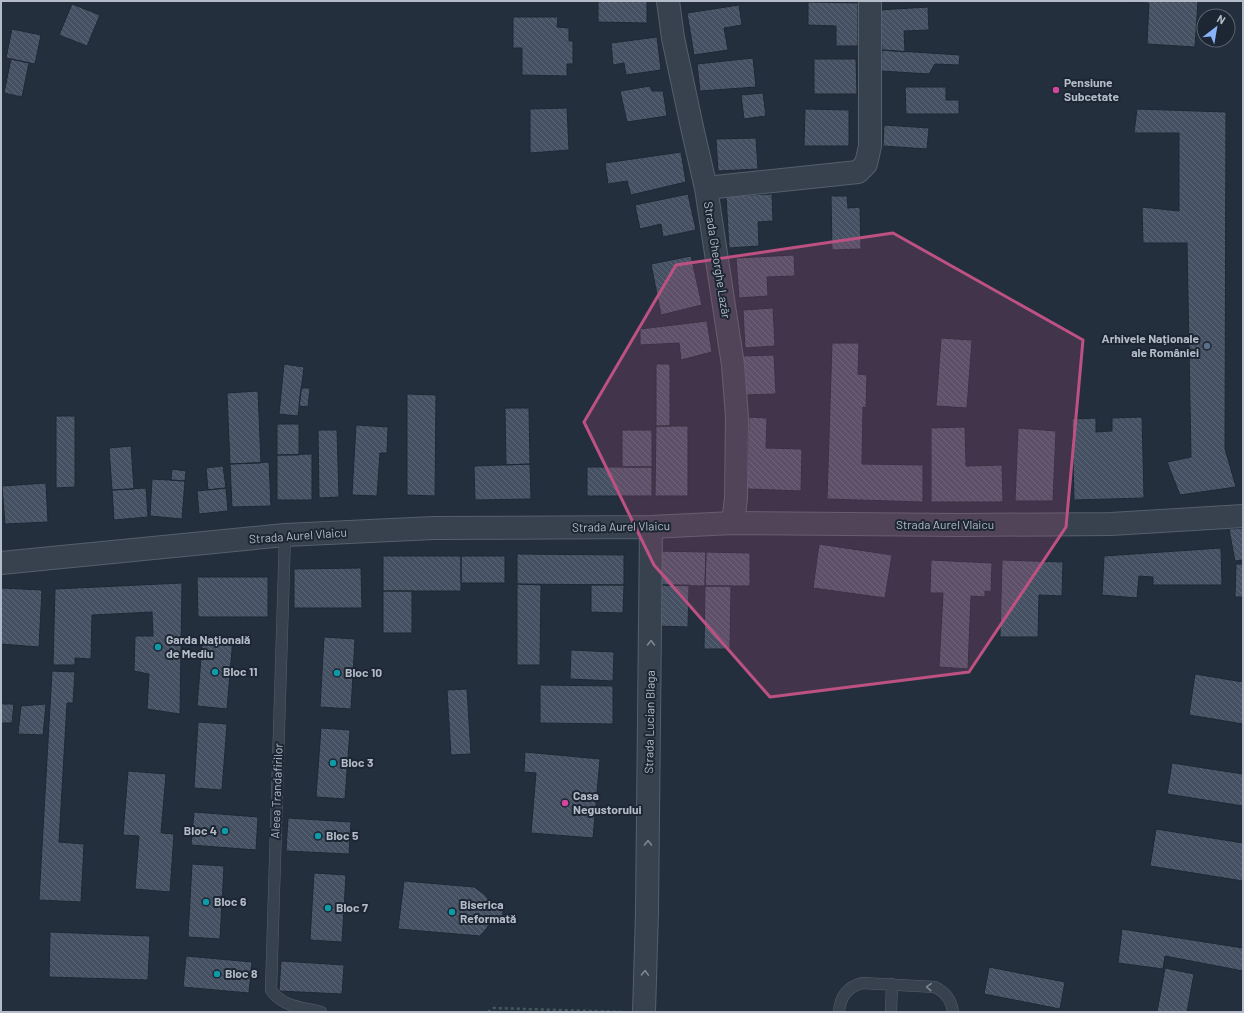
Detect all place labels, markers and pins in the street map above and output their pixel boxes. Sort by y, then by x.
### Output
place label: Pensiune Subcetate [1064,75,1119,103]
marker: Pensiune Subcetate [1051,85,1061,95]
place label: Arhivele Naționale ale României [1102,331,1199,359]
marker: Arhivele Naționale ale României [1202,341,1212,351]
place label: Garda Națională de Mediu [166,632,250,660]
marker: Garda Națională de Mediu [153,642,163,652]
place label: Bloc 11 [223,664,257,678]
place label: Bloc 10 [345,665,382,679]
marker: Bloc 11 [210,667,220,677]
marker: Bloc 10 [332,668,342,678]
place label: Bloc 3 [341,755,373,769]
marker: Bloc 3 [328,758,338,768]
place label: Casa Negustorului [573,788,642,816]
marker: Casa Negustorului [560,798,570,808]
place label: Bloc 4 [184,823,217,837]
marker: Bloc 4 [220,826,230,836]
place label: Bloc 5 [326,828,359,842]
marker: Bloc 5 [313,831,323,841]
place label: Bloc 6 [214,894,247,908]
marker: Bloc 6 [201,897,211,907]
place label: Biserica Reformată [460,897,516,925]
place label: Bloc 7 [336,900,368,914]
marker: Bloc 7 [323,903,333,913]
marker: Biserica Reformată [447,907,457,917]
place label: Bloc 8 [225,966,258,980]
marker: Bloc 8 [212,969,222,979]

